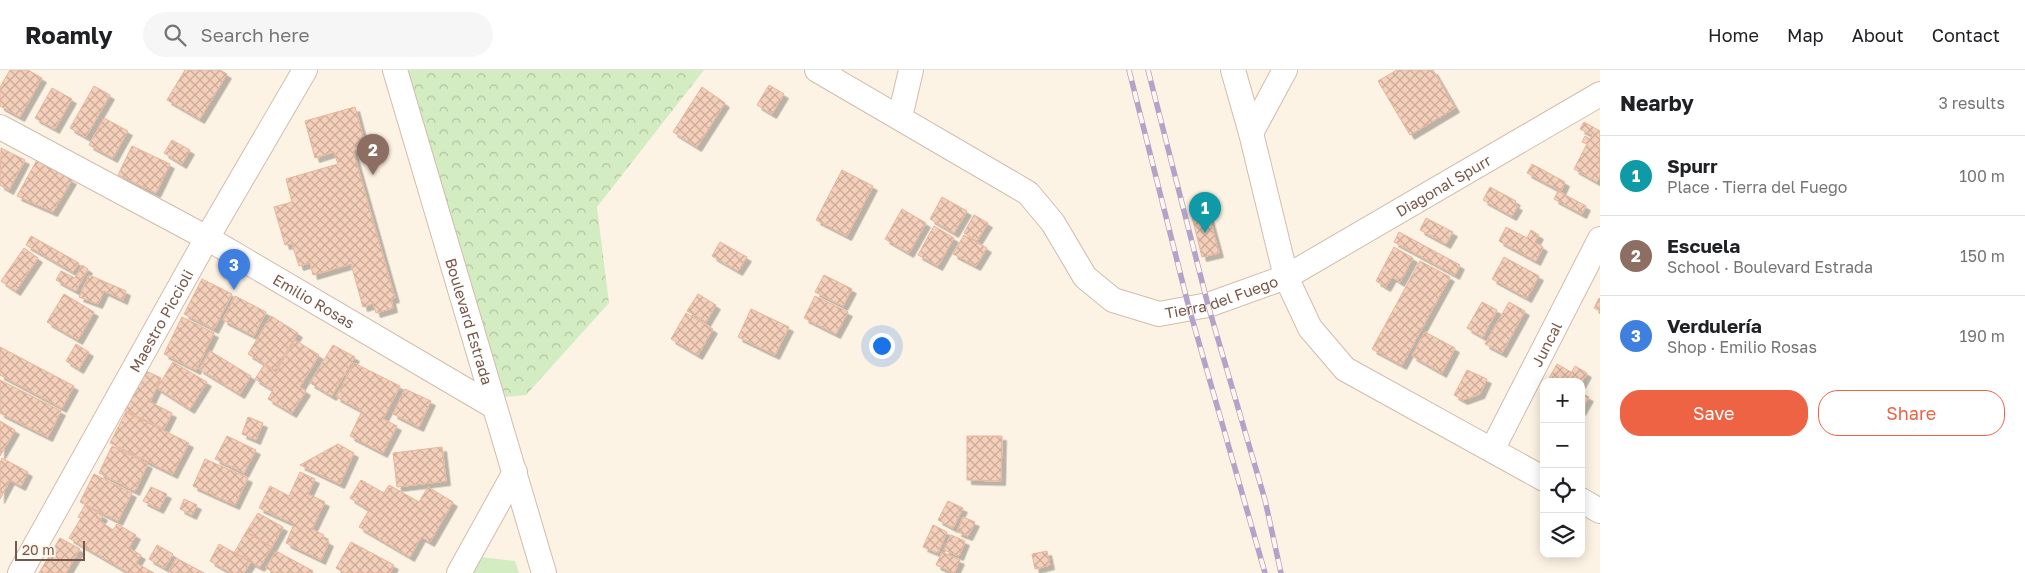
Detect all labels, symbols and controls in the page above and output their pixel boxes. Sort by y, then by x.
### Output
search box [143,12,493,57]
text: Roamly [25,20,113,49]
icon: search [161,21,189,49]
text: Search here [201,23,309,46]
text: Home [1708,24,1759,46]
text: Map [1787,24,1824,46]
text: About [1852,24,1904,46]
text: Contact [1932,24,2000,46]
text: Nearby [1620,90,1694,116]
text: 3 results [1938,93,2005,113]
pin: 2 [357,134,389,175]
street label: Diagonal Spurr [1392,151,1494,220]
text: Spurr [1667,154,1718,177]
text: 1 [1632,166,1640,186]
text: 100 m [1959,166,2005,186]
text: Place · Tierra del Fuego [1667,177,1847,197]
pin: 1 [1189,192,1221,233]
text: Escuela [1667,234,1740,257]
text: 2 [1631,246,1641,266]
text: 150 m [1960,246,2005,266]
pin: 3 [218,249,250,290]
street label: Boulevard Estrada [442,256,497,387]
text: School · Boulevard Estrada [1667,257,1873,277]
street label: Maestro Piccioli [125,266,197,375]
street label: Emilio Rosas [270,270,358,332]
street label: Tierra del Fuego [1163,272,1280,322]
text: Verdulería [1667,314,1762,337]
street label: Juncal [1527,318,1565,370]
text: 3 [1631,326,1641,346]
text: 190 m [1959,326,2005,346]
your location [869,333,895,359]
text: Shop · Emilio Rosas [1667,337,1817,357]
map controls [1540,378,1585,558]
button: + [1540,378,1585,423]
button: Save [1620,390,1808,436]
button: Share [1818,390,2005,436]
button: − [1540,423,1585,468]
button: locate [1540,468,1585,513]
button: layers [1540,513,1585,558]
scale bar [15,538,85,561]
text: 20 m [22,541,55,558]

